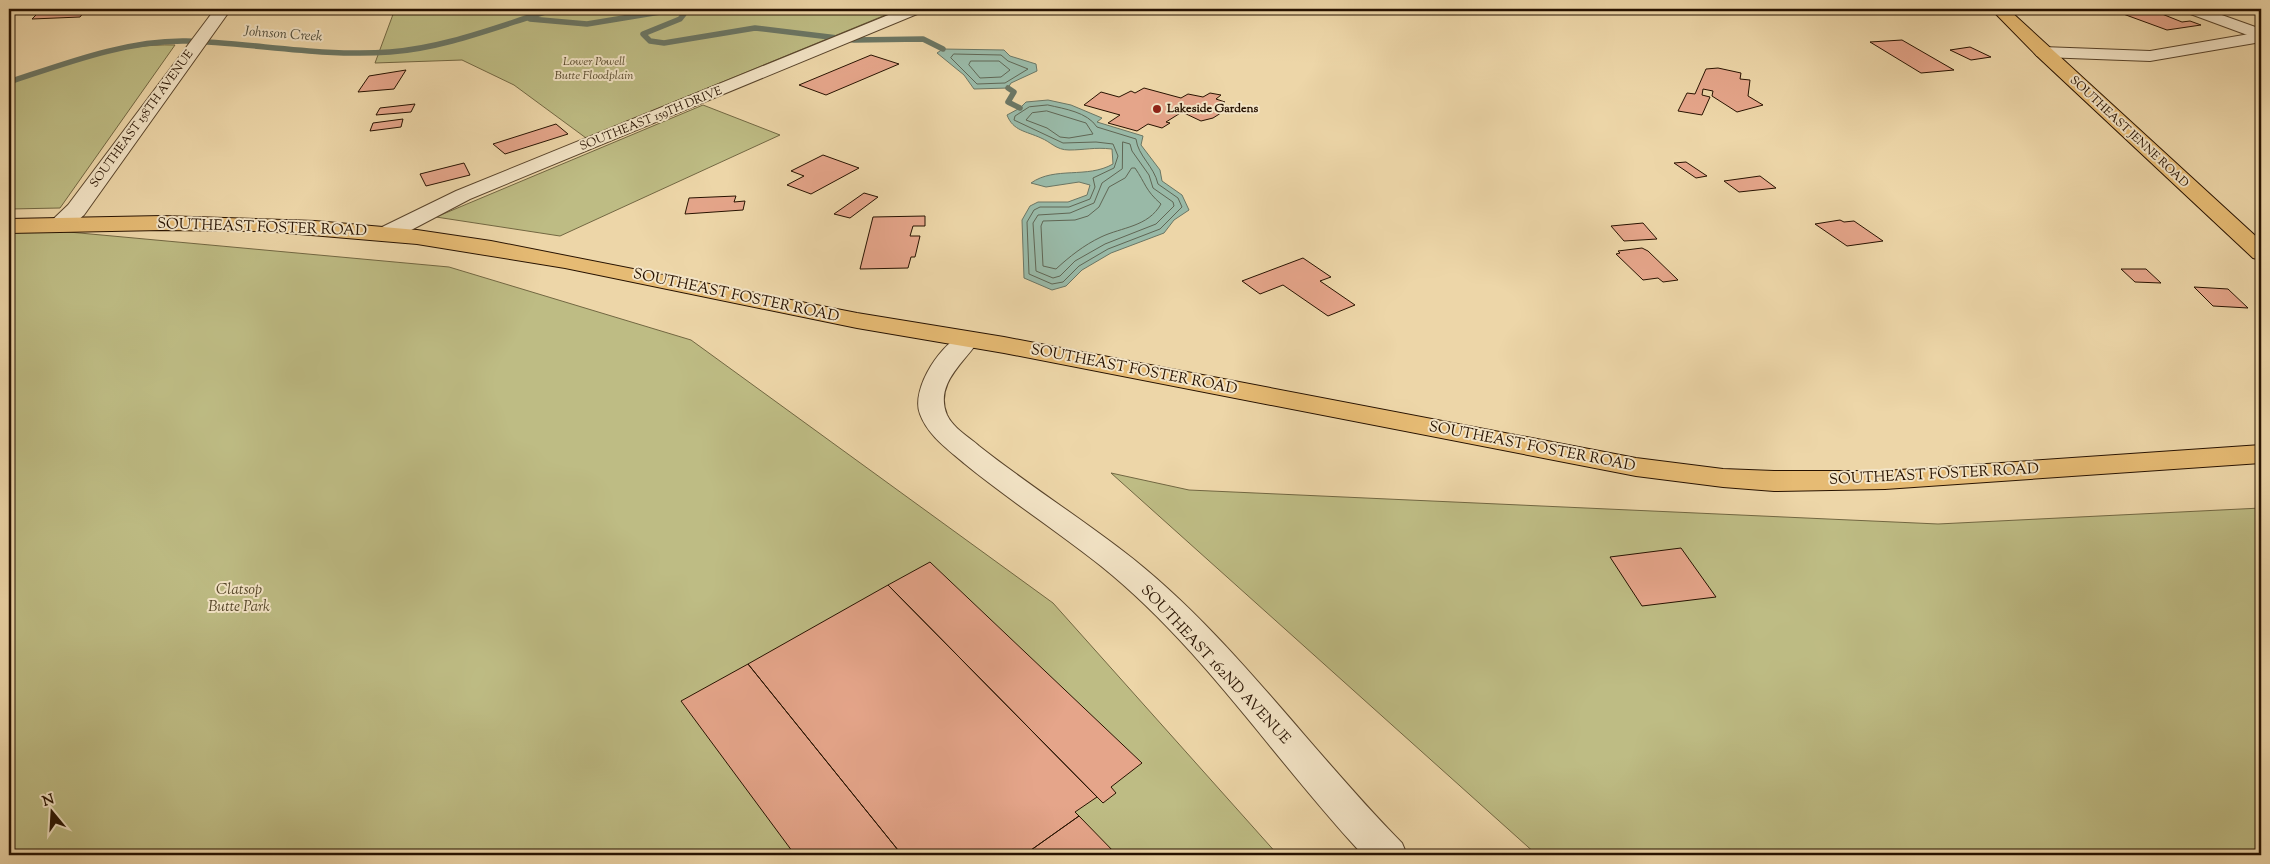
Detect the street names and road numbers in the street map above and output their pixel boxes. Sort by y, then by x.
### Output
street label: SOUTHEAST 158TH AVENUE [86,46,199,192]
street label: SOUTHEAST JENNE ROAD [2065,72,2193,192]
street label: SOUTHEAST 159TH DRIVE [577,82,726,156]
street label: SOUTHEAST FOSTER ROAD [157,214,367,242]
street label: SOUTHEAST FOSTER ROAD [631,264,841,328]
street label: SOUTHEAST FOSTER ROAD [1029,340,1239,400]
street label: SOUTHEAST FOSTER ROAD [1427,417,1637,477]
street label: SOUTHEAST FOSTER ROAD [1829,459,2040,491]
street label: SOUTHEAST 162ND AVENUE [1135,581,1295,749]

